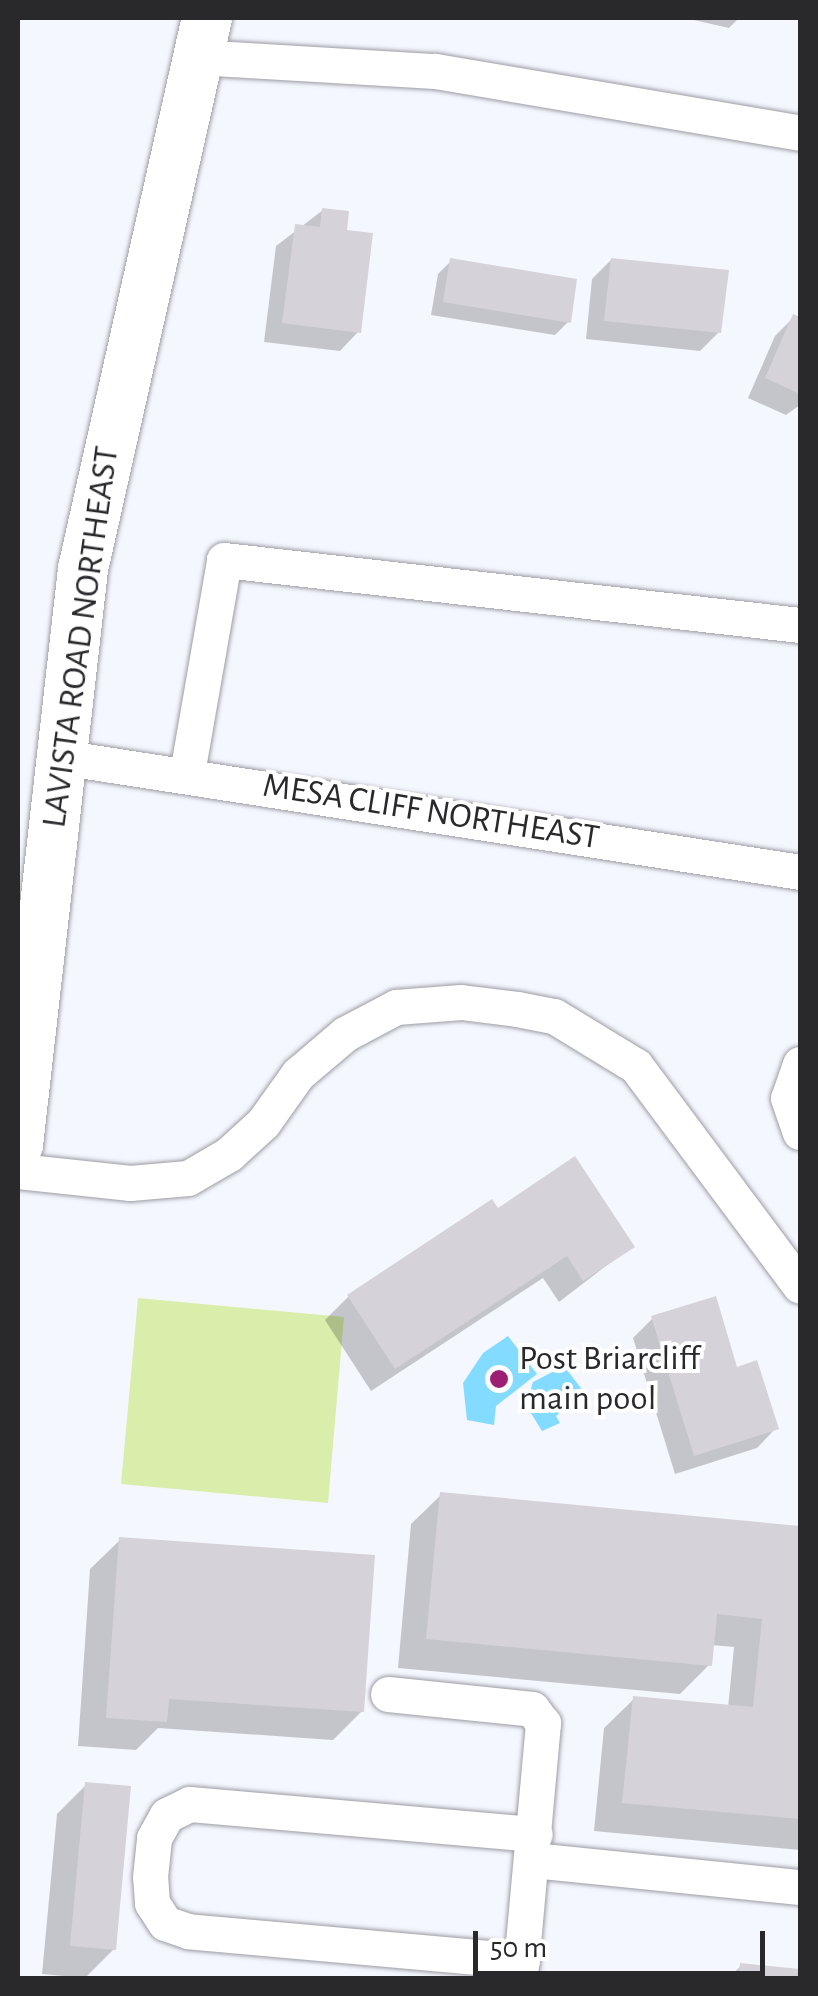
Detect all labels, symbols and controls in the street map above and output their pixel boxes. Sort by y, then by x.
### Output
street label: LAVISTA ROAD NORTHEAST [33,444,129,830]
street label: MESA CLIFF NORTHEAST [260,765,602,859]
place label: Post Briarcliff main pool [519,1338,700,1420]
marker: Post Briarcliff main pool [488,1368,510,1390]
scale bar [478,1911,770,1973]
text: 50 m [490,1933,547,1963]

